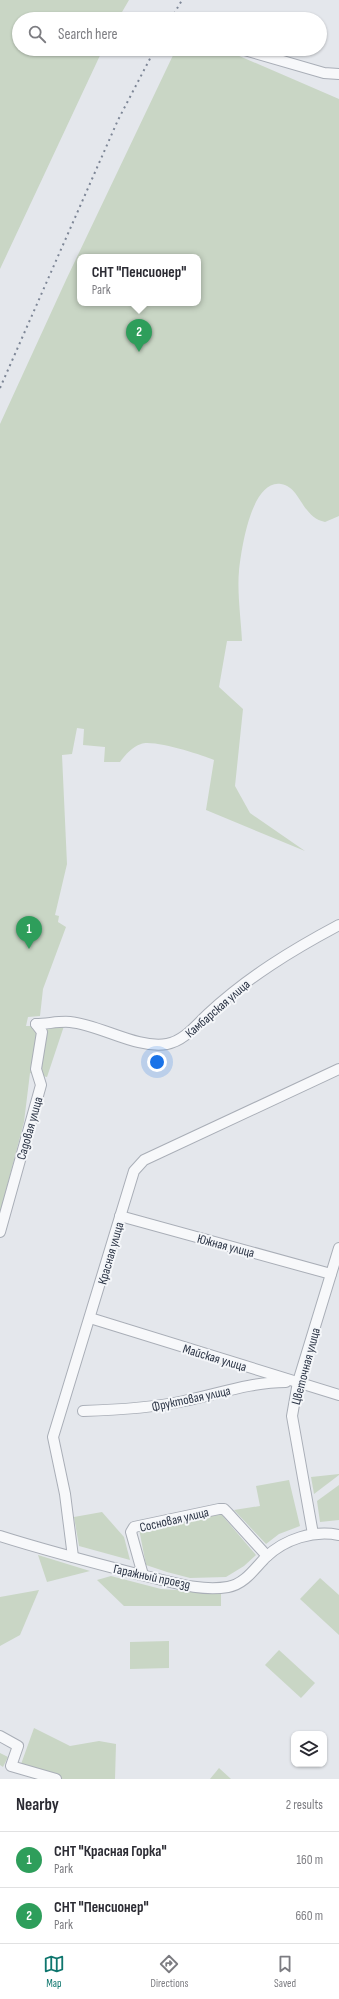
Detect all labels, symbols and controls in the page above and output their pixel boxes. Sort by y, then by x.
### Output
search box [12,12,327,56]
icon: search [26,23,48,45]
text: Search here [58,25,118,44]
popup [77,254,201,306]
text: СНТ "Пенсионер" [92,263,186,282]
text: Park [92,282,111,298]
pin: 2 [126,319,152,352]
pin: 1 [16,916,42,949]
street label: Камбарская улица [182,976,253,1041]
your location [147,1052,167,1072]
street label: Садовая улица [13,1095,47,1162]
street label: Красная улица [94,1220,128,1286]
street label: Южная улица [195,1231,256,1261]
street label: Цветочная улица [288,1326,324,1407]
street label: Майская улица [181,1341,248,1375]
street label: Фруктовая улица [150,1383,232,1415]
street label: Сосновая улица [138,1504,210,1536]
street label: Гаражный проезд [112,1561,192,1593]
map controls [291,1731,327,1767]
button: layers [291,1731,327,1767]
text: Nearby [16,1795,59,1815]
text: 2 results [286,1797,323,1813]
text: СНТ "Красная Горка" [54,1842,167,1861]
text: 1 [26,1852,32,1868]
text: 160 m [297,1852,323,1868]
text: Park [54,1861,73,1877]
text: СНТ "Пенсионер" [54,1898,149,1917]
text: 2 [26,1908,32,1924]
text: 660 m [295,1908,323,1924]
text: Park [54,1917,73,1933]
tab: Map [43,1953,65,1990]
tab: Directions [151,1953,188,1990]
tab: Saved [274,1953,296,1990]

